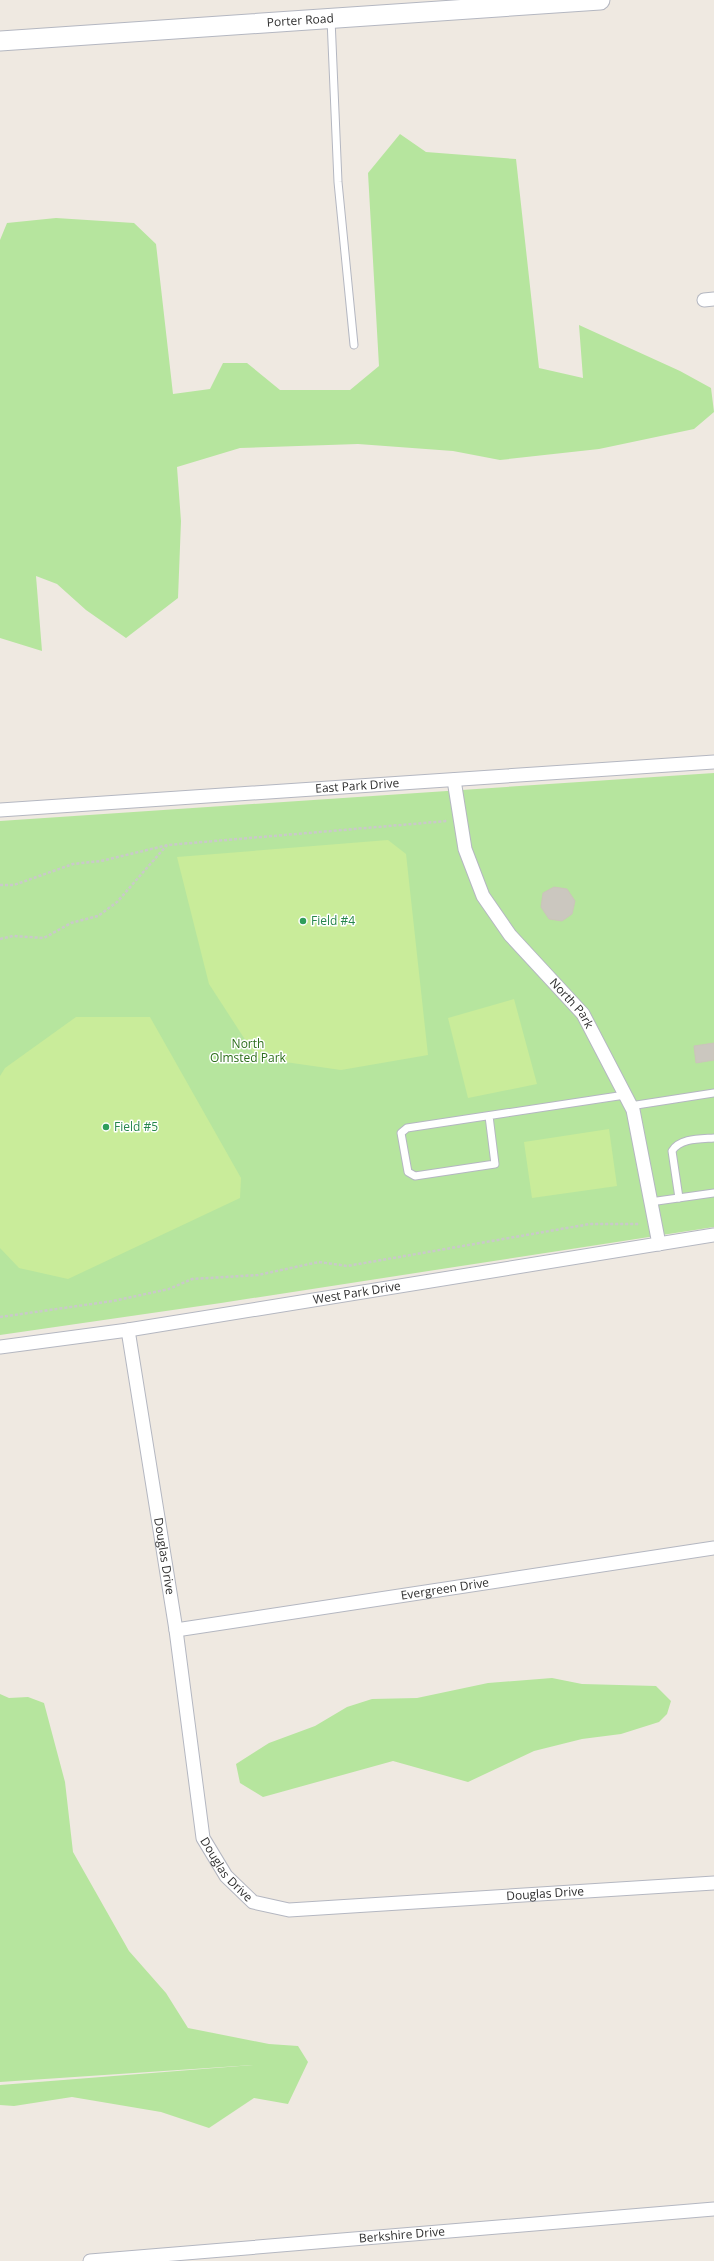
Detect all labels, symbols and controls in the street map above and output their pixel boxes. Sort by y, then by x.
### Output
street label: Porter Road [266,9,334,31]
street label: East Park Drive [315,774,400,797]
place label: Field #4 [311,912,355,929]
marker: Field #4 [298,916,308,926]
street label: North Park [546,974,598,1032]
park label: North Olmsted Park [210,1035,287,1066]
place label: Field #5 [114,1118,158,1135]
marker: Field #5 [101,1122,111,1132]
street label: West Park Drive [312,1277,402,1308]
street label: Douglas Drive [150,1516,179,1596]
street label: Evergreen Drive [399,1573,490,1604]
street label: Douglas Drive [196,1834,257,1905]
street label: Douglas Drive [506,1882,585,1904]
street label: Berkshire Drive [358,2222,446,2247]

